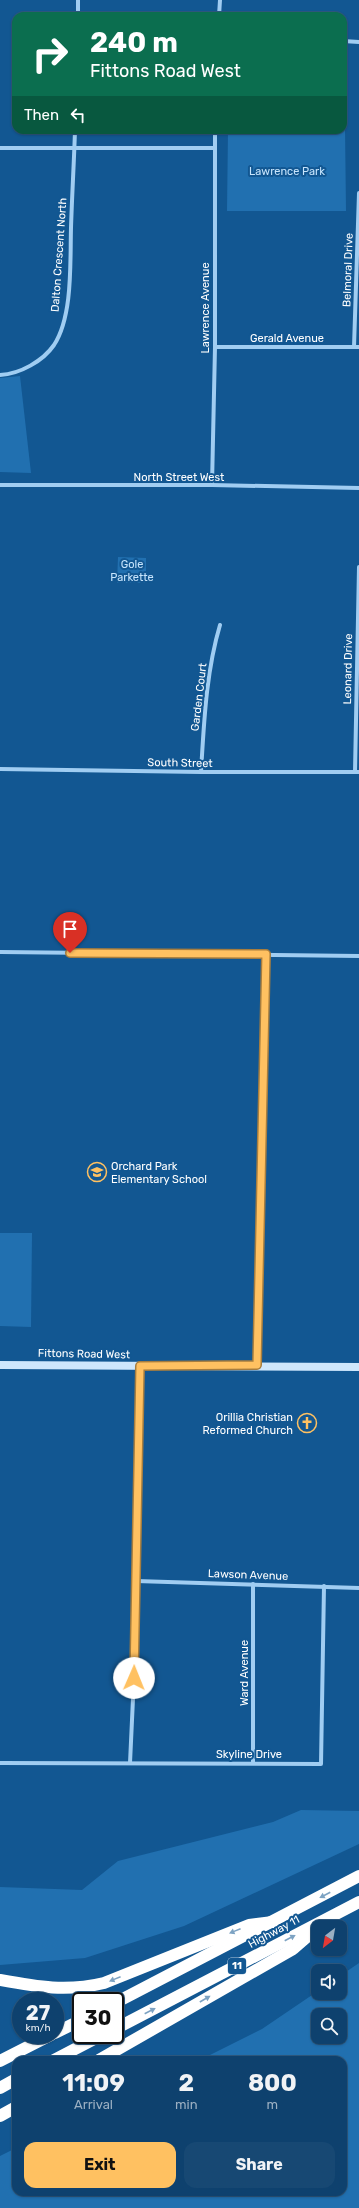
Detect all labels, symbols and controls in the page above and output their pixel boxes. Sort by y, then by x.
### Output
text: 240 m [90,26,178,59]
icon: right [24,28,76,80]
text: Fittons Road West [90,60,241,82]
icon: left [67,104,89,126]
text: Then [24,106,59,124]
park label: Lawrence Park [249,165,325,178]
street label: Dalton Crescent North [49,197,69,313]
street label: Belmoral Drive [340,233,356,307]
street label: Lawrence Avenue [199,262,212,354]
street label: Gerald Avenue [250,332,324,345]
street label: North Street West [134,471,225,484]
park label: Gole Parkette [110,558,154,584]
street label: Leonard Drive [341,633,355,705]
street label: Garden Court [188,662,210,732]
street label: South Street [147,756,213,770]
pin [53,912,87,953]
icon: arrive [59,918,81,940]
place label: Orchard Park Elementary School [111,1160,207,1186]
school or university icon: Orchard Park Elementary School [86,1161,108,1183]
street label: Fittons Road West [38,1347,131,1361]
place label: Orillia Christian Reformed Church [202,1411,293,1437]
church icon: Orillia Christian Reformed Church [296,1412,318,1434]
street label: Lawson Avenue [208,1567,288,1583]
street label: Ward Avenue [238,1640,251,1706]
position arrow [113,1657,155,1699]
street label: Skyline Drive [216,1748,282,1761]
one-way arrow [319,1891,330,1898]
street label: Highway 11 [246,1913,302,1951]
north arrow [311,1920,347,1956]
map controls [311,1920,347,2044]
one-way arrow [229,1928,241,1934]
one-way arrow [284,1935,296,1941]
road number: 11 [228,1958,246,1974]
button: sound [311,1964,347,2000]
one-way arrow [108,1977,120,1983]
speed limit sign: 30 [72,1992,124,2044]
one-way arrow [200,1996,211,2003]
text: 27 [26,2001,50,2025]
one-way arrow [144,2007,155,2014]
button: search [311,2008,347,2044]
text: km/h [26,2022,50,2034]
text: 11:09 [62,2069,125,2097]
text: 2 [179,2069,194,2097]
text: 800 [248,2069,297,2097]
text: Arrival [74,2097,113,2112]
text: min [175,2097,198,2112]
text: m [267,2097,278,2112]
button: Exit [24,2142,176,2188]
button: Share [184,2142,335,2188]

